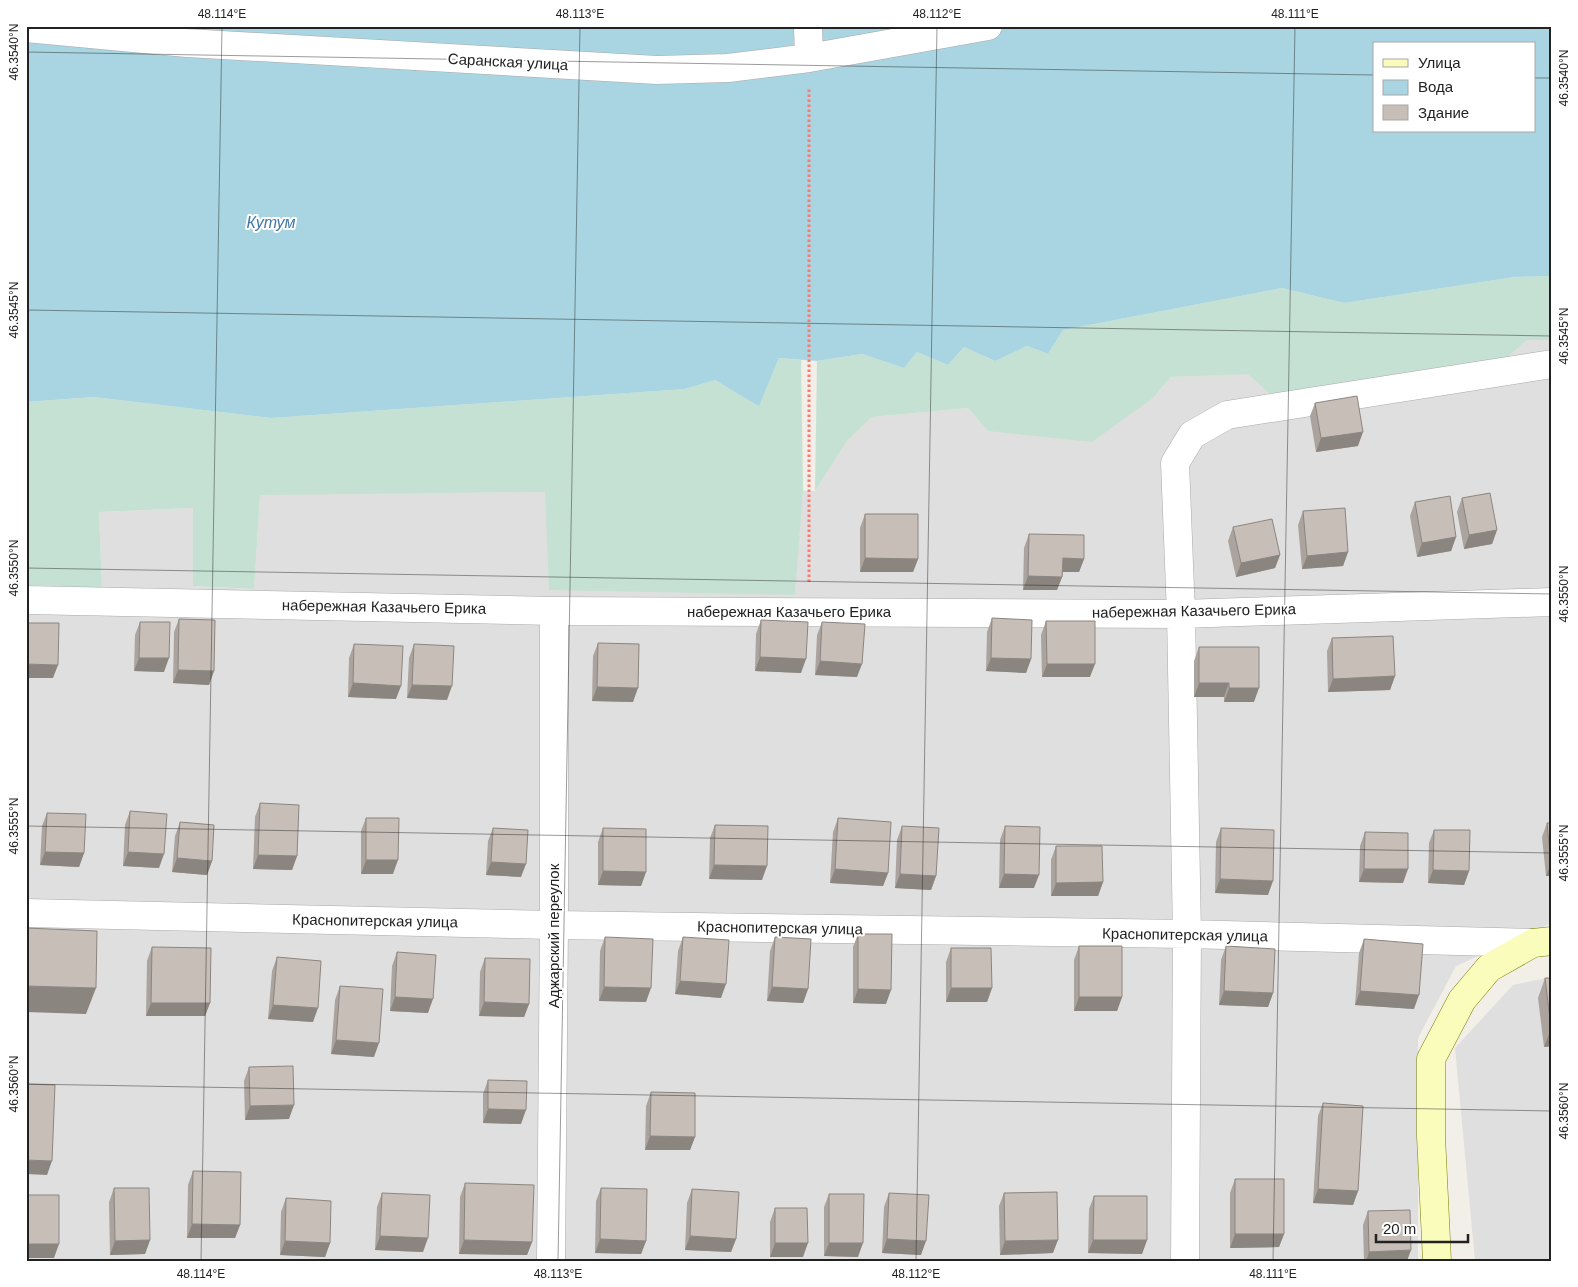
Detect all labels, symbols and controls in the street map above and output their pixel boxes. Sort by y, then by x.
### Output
text: 48.114°E [198,7,246,21]
text: 48.113°E [556,7,604,21]
text: 48.112°E [913,7,961,21]
text: 48.111°E [1271,7,1319,21]
text: 46.3540°N [7,24,21,80]
legend [1373,42,1536,132]
street label: Саранская улица [447,50,569,73]
text: 46.3540°N [1557,50,1571,106]
text: Улица [1418,54,1461,71]
text: Вода [1418,78,1454,95]
text: Здание [1418,104,1469,121]
water label: Кутум [246,214,296,231]
text: 46.3545°N [7,282,21,338]
text: 46.3545°N [1557,308,1571,364]
text: 46.3550°N [7,540,21,596]
text: 46.3550°N [1557,566,1571,622]
street label: набережная Казачьего Ерика [282,596,487,617]
street label: набережная Казачьего Ерика [1092,600,1297,621]
street label: набережная Казачьего Ерика [687,603,892,620]
text: 46.3555°N [7,798,21,854]
text: 46.3555°N [1557,825,1571,881]
street label: Аджарский переулок [545,863,562,1008]
street label: Краснопитерская улица [292,911,459,930]
street label: Краснопитерская улица [697,918,864,937]
street label: Краснопитерская улица [1102,925,1269,944]
text: 46.3560°N [7,1056,21,1112]
text: 46.3560°N [1557,1083,1571,1139]
scale bar [1376,1212,1468,1244]
text: 20 m [1383,1220,1416,1237]
text: 48.114°E [177,1267,225,1281]
text: 48.113°E [534,1267,582,1281]
text: 48.112°E [892,1267,940,1281]
text: 48.111°E [1249,1267,1297,1281]

